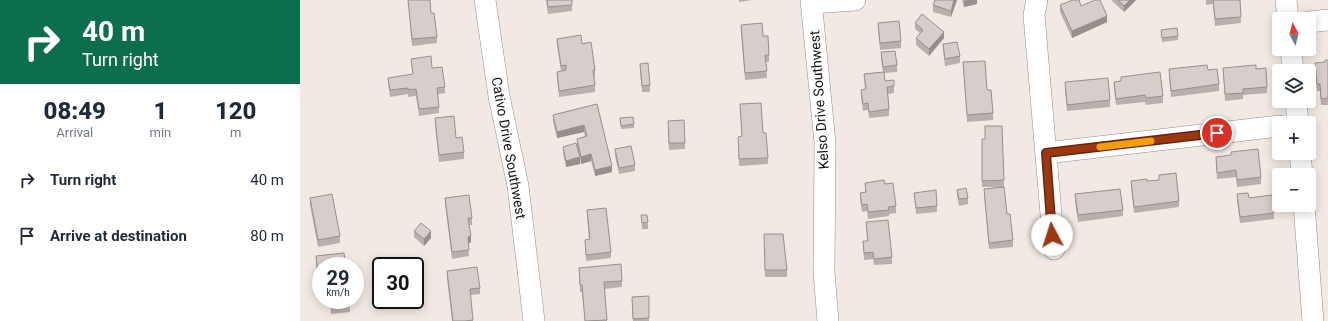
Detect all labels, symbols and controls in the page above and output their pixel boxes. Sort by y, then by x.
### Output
north arrow [1272,12,1316,56]
map controls [1272,12,1316,212]
text: 40 m [82,15,145,48]
icon: right [16,16,68,68]
street label: Kelso Drive Southwest [806,30,832,170]
text: Turn right [82,49,159,70]
button: layers [1272,64,1316,108]
street label: Cativo Drive Southwest [489,76,529,221]
text: 08:49 [44,97,106,125]
text: 1 [153,97,167,125]
text: 120 [215,97,256,125]
pin [1200,116,1234,150]
button: + [1272,116,1316,160]
icon: arrive [1206,122,1228,144]
text: Arrival [56,125,93,140]
text: min [150,125,171,140]
text: m [230,125,241,140]
button: − [1272,168,1316,212]
icon: right [16,169,38,191]
text: Turn right [50,171,116,189]
text: 40 m [250,171,284,189]
position arrow [1031,214,1073,256]
icon: arrive [16,225,38,247]
text: Arrive at destination [50,227,187,245]
text: 80 m [250,227,284,245]
speed limit sign: 30 [372,257,424,309]
text: 29 [327,266,349,290]
text: km/h [326,287,350,298]

